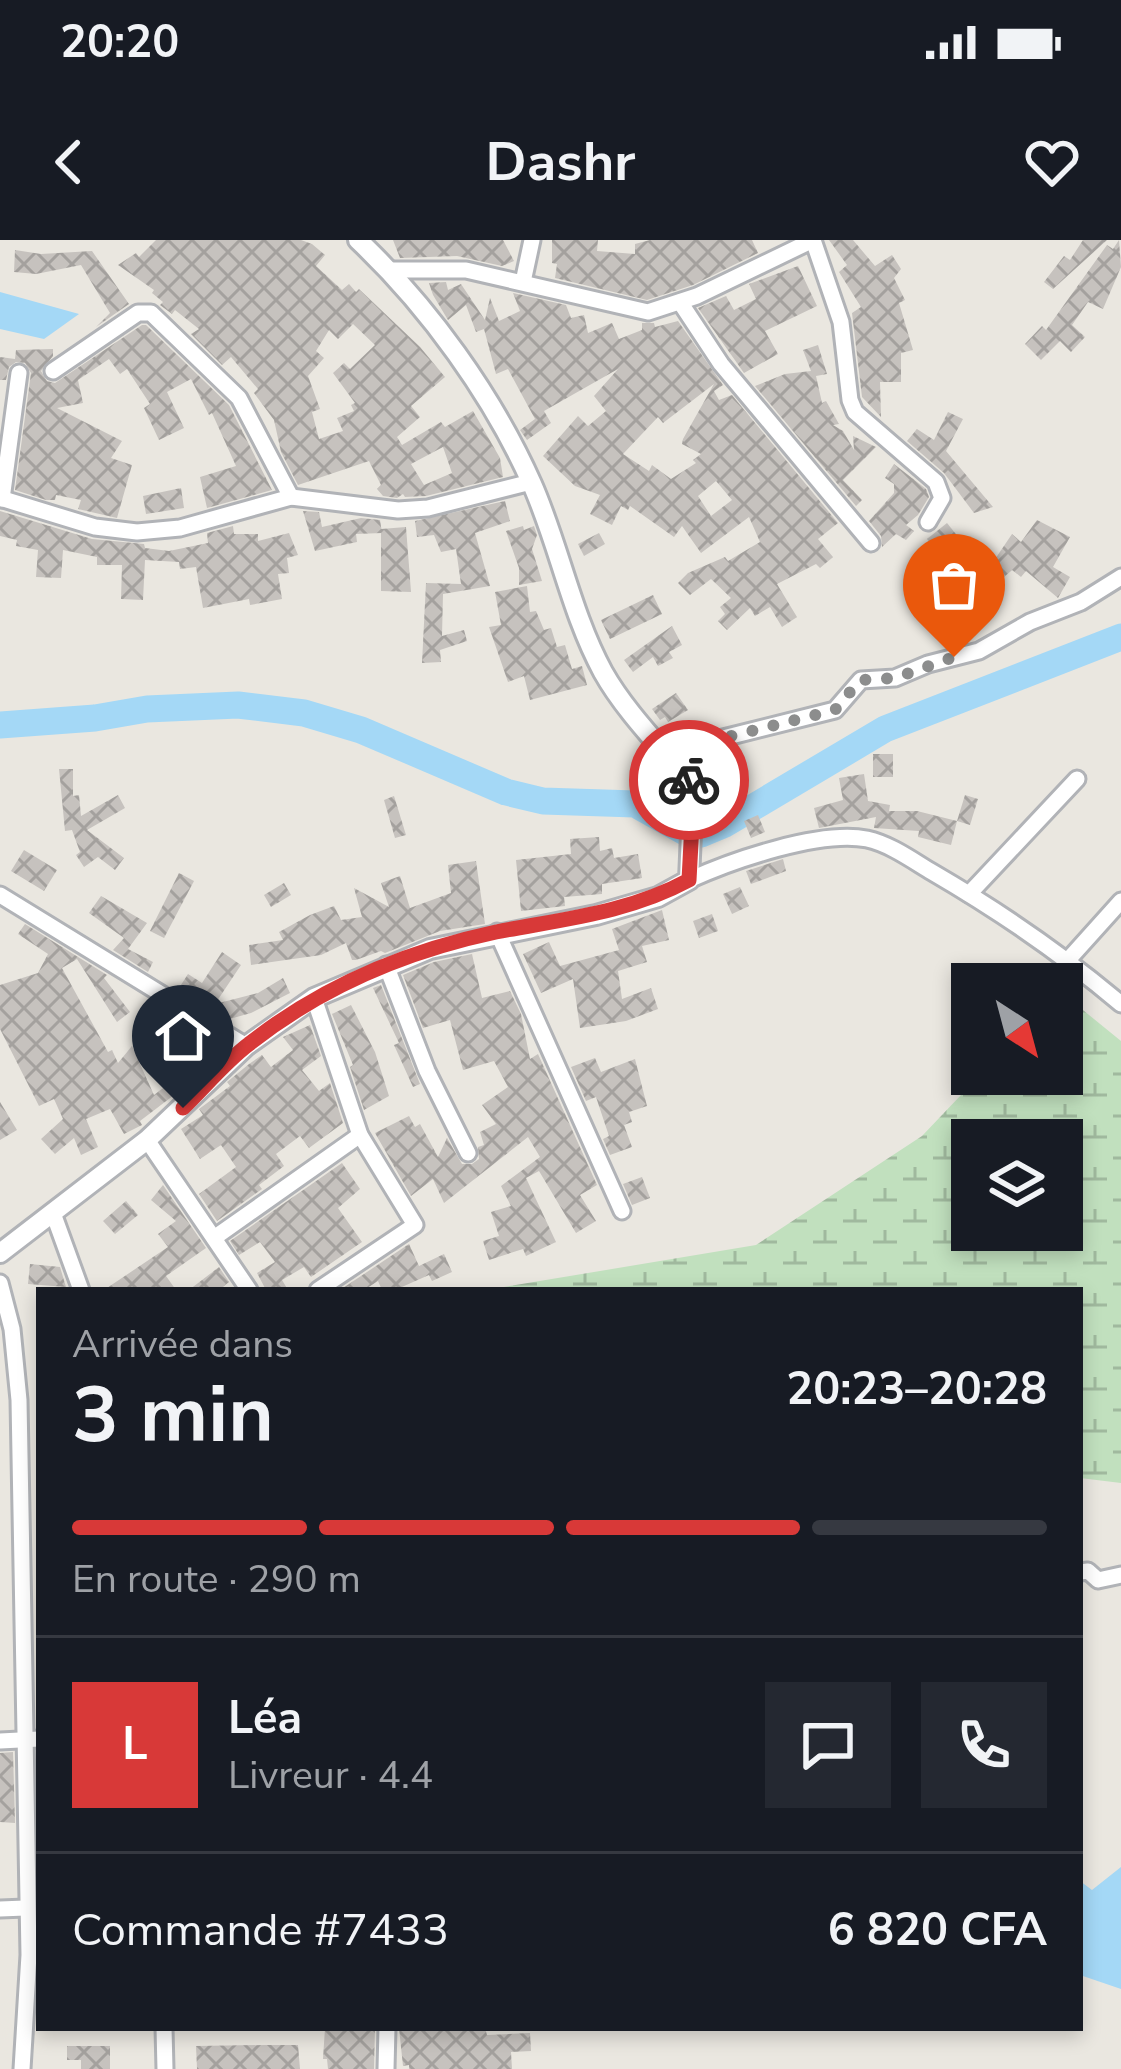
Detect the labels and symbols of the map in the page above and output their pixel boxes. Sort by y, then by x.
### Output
pin [903,534,1005,657]
courier [629,720,749,840]
north arrow [951,963,1083,1095]
pin [132,985,234,1108]

